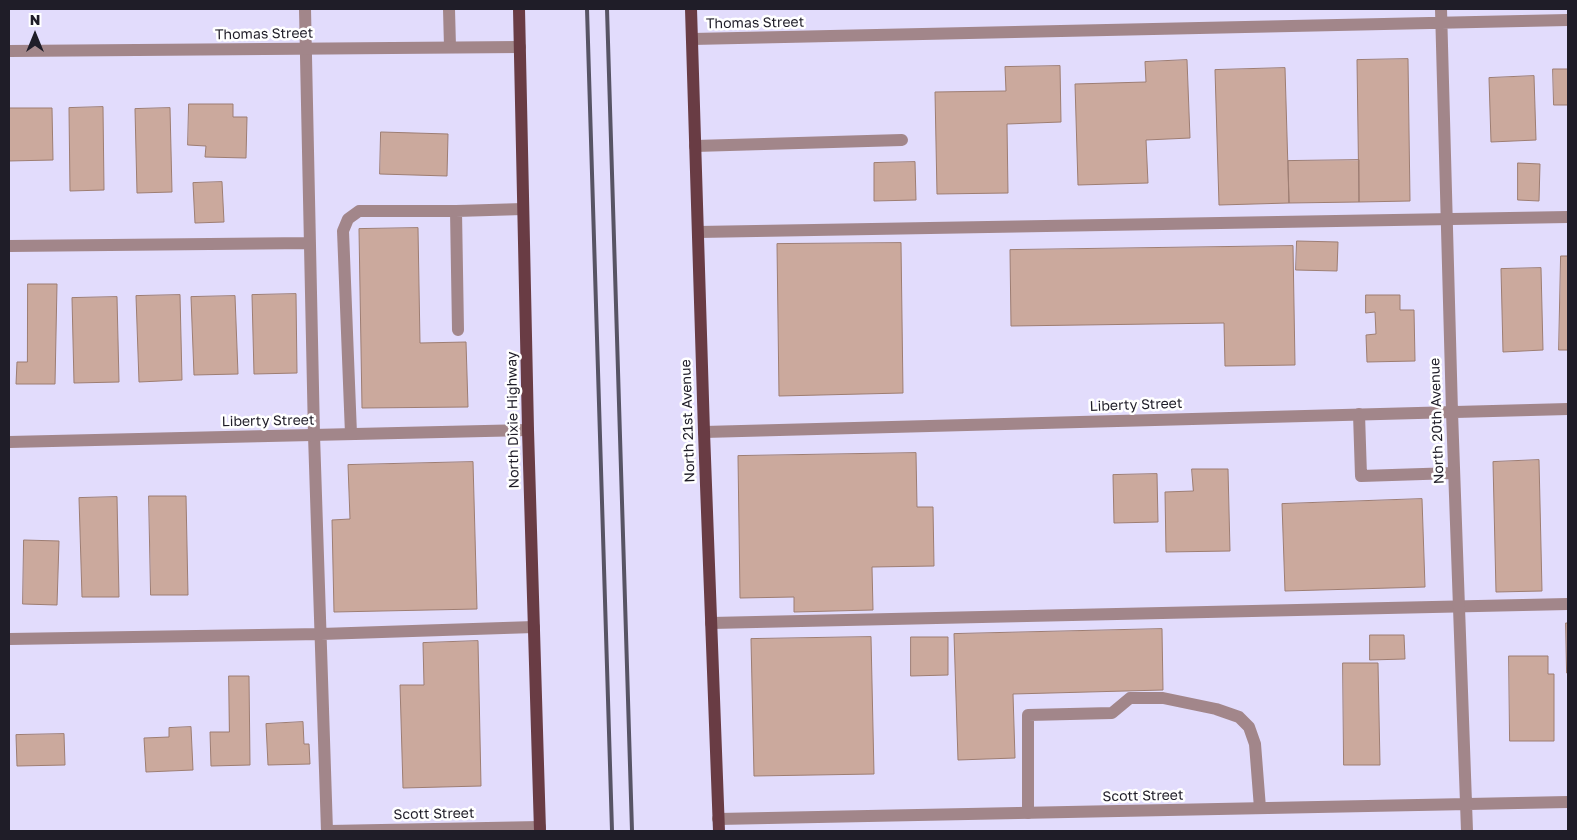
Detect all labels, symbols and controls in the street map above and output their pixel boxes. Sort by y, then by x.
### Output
north arrow [10,10,60,60]
text: N [30,11,40,28]
street label: Thomas Street [706,14,804,32]
street label: Thomas Street [215,25,313,43]
street label: North Dixie Highway [503,351,523,489]
street label: North 20th Avenue [1426,358,1448,484]
street label: North 21st Avenue [677,359,699,483]
street label: Liberty Street [1089,395,1183,415]
street label: Liberty Street [221,412,315,430]
street label: Scott Street [1102,787,1184,805]
street label: Scott Street [393,805,475,823]

